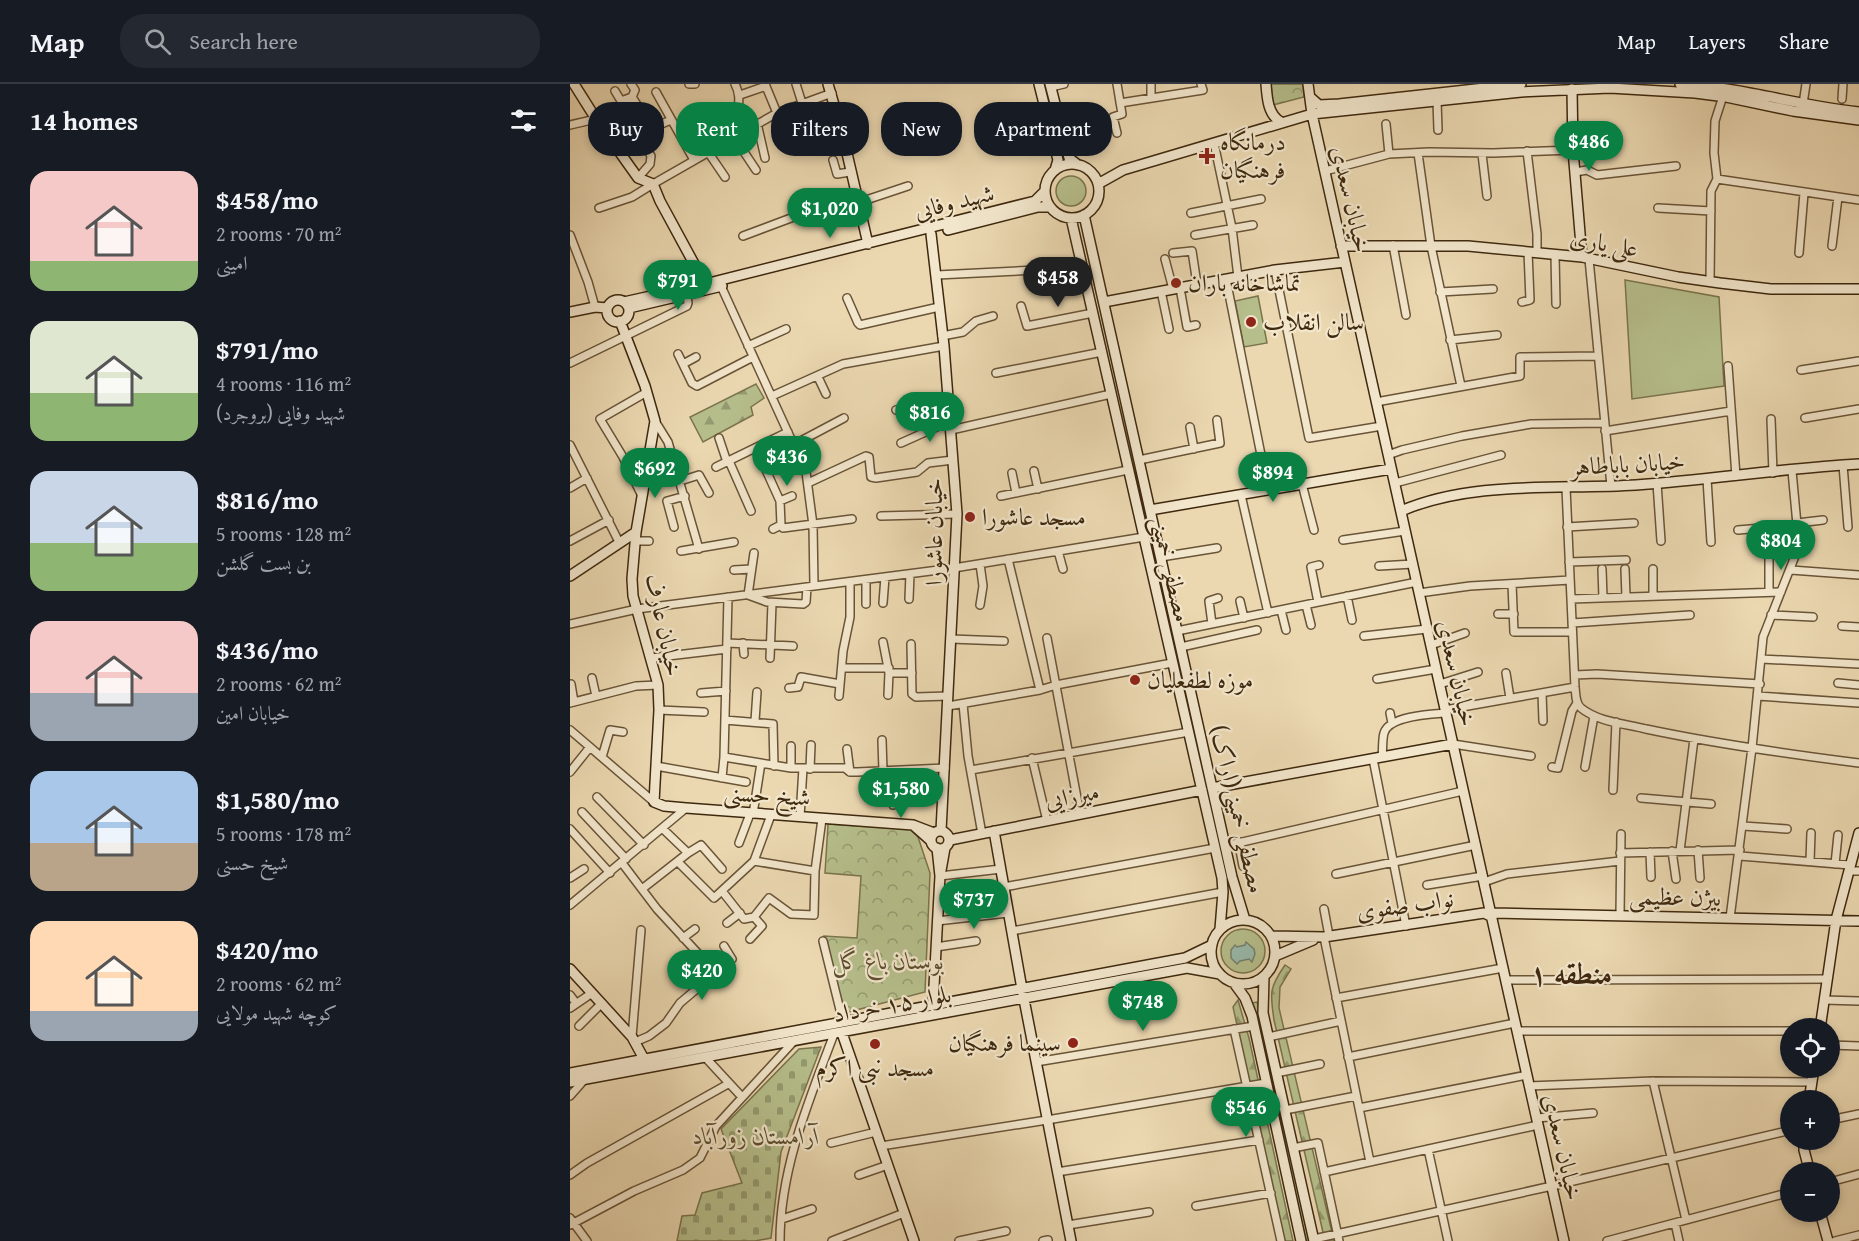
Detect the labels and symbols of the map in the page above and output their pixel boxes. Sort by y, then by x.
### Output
pin: $486 [1553,121,1625,172]
place label: درمانگاه فرهنگیان [1220,124,1286,187]
street label: خیابان سعدی [1322,142,1381,256]
marker: درمانگاه فرهنگیان [1198,147,1216,165]
street label: شهید وفایی [910,175,998,228]
pin: $1,020 [781,188,879,239]
street label: علی یاری [1567,219,1641,266]
pin: $458 [1022,257,1094,308]
pin: $791 [642,260,714,311]
place label: تماشاخانه باران [1188,265,1301,300]
marker: تماشاخانه باران [1169,276,1183,290]
place label: سالن انقلاب [1263,304,1364,339]
marker: سالن انقلاب [1244,315,1258,329]
pin: $816 [894,392,966,443]
pin: $436 [751,436,823,487]
street label: خیابان باباطاهر [1567,443,1686,484]
pin: $692 [619,448,691,499]
pin: $894 [1237,452,1309,503]
street label: خیابان عاشورا [916,478,951,586]
place label: مسجد عاشورا [982,499,1086,534]
marker: مسجد عاشورا [963,510,977,524]
street label: مصطفی خمینی [1142,512,1201,625]
pin: $804 [1745,520,1817,571]
street label: خیابان عارف [637,570,692,679]
street label: خیابان سعدی [1428,616,1487,730]
place label: موزه لطفعلیان [1147,662,1253,697]
marker: موزه لطفعلیان [1128,673,1142,687]
street label: مصطفی خمینی(اراک) [1202,721,1275,897]
pin: $1,580 [852,768,950,819]
street label: میرزایی [1042,773,1102,818]
street label: شیخ حسنی [722,774,812,819]
street label: بیژن عظیمی [1628,878,1722,915]
pin: $737 [938,879,1010,930]
street label: نواب صفوی [1354,880,1456,929]
park label: بوستان باغ گل [832,943,945,981]
pin: $420 [666,950,738,1001]
district label: منطقه ۱ [1530,951,1612,995]
street label: بلوار ۱۵ خرداد [830,976,954,1031]
pin: $748 [1107,981,1179,1032]
place label: سینما فرهنگیان [948,1025,1061,1060]
marker: سینما فرهنگیان [1066,1036,1080,1050]
marker: مسجد نبی اکرم [868,1037,882,1051]
place label: مسجد نبی اکرم [816,1050,934,1089]
pin: $546 [1210,1087,1282,1138]
street label: خیابان سعدی [1534,1090,1593,1204]
park label: آرامستان زورآباد [692,1118,820,1153]

